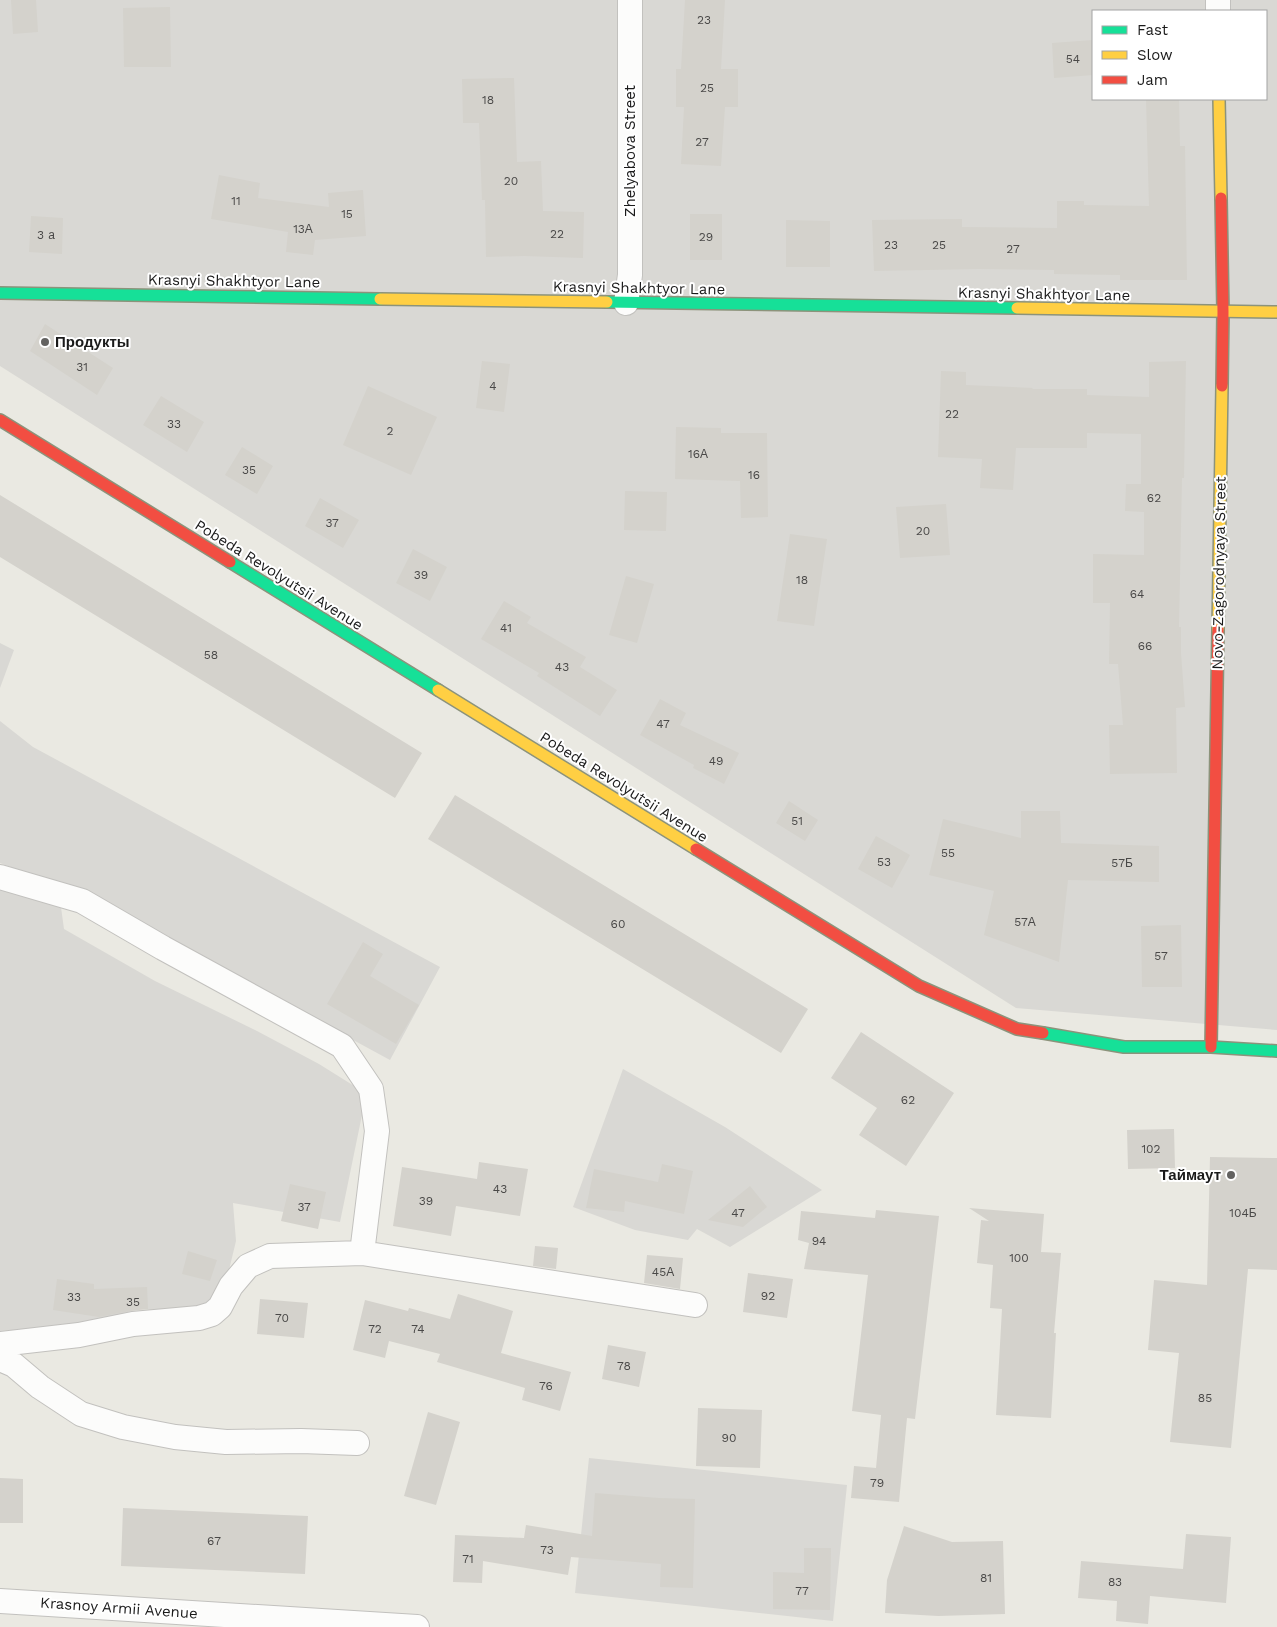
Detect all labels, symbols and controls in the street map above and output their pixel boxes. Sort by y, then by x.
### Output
legend [1092,10,1267,100]
house number: 23 [697,13,711,27]
text: Fast [1137,21,1169,39]
text: Slow [1137,46,1173,64]
house number: 54 [1066,52,1080,66]
text: Jam [1137,71,1168,89]
house number: 25 [700,81,714,95]
street label: Zhelyabova Street [621,84,639,217]
house number: 18 [482,93,494,107]
house number: 27 [695,135,709,149]
house number: 20 [504,174,518,188]
house number: 11 [231,194,241,208]
house number: 15 [341,207,353,221]
house number: 13А [293,222,313,236]
house number: 22 [550,227,564,241]
house number: 3 а [37,228,55,242]
house number: 29 [699,230,713,244]
house number: 23 [884,238,898,252]
house number: 25 [932,238,946,252]
house number: 27 [1006,242,1020,256]
street label: Krasnyi Shakhtyor Lane [148,270,320,292]
street label: Krasnyi Shakhtyor Lane [553,277,725,299]
street label: Krasnyi Shakhtyor Lane [958,283,1130,305]
place label: Продукты [55,333,130,351]
marker: Продукты [39,336,51,348]
house number: 31 [76,360,88,374]
house number: 4 [489,379,497,393]
house number: 22 [945,407,959,421]
house number: 33 [167,417,181,431]
house number: 2 [387,424,394,438]
house number: 16А [688,447,708,461]
house number: 35 [242,463,256,477]
house number: 16 [748,468,760,482]
street label: Novo-Zagorodnyaya Street [1208,475,1230,670]
house number: 62 [1147,491,1161,505]
street label: Pobeda Revolyutsii Avenue [192,516,366,634]
house number: 37 [325,516,339,530]
house number: 20 [916,524,930,538]
house number: 39 [414,568,428,582]
house number: 18 [796,573,808,587]
house number: 64 [1130,587,1144,601]
house number: 41 [500,621,512,635]
house number: 66 [1138,639,1152,653]
house number: 58 [204,648,218,662]
house number: 43 [555,660,569,674]
house number: 47 [656,717,670,731]
street label: Pobeda Revolyutsii Avenue [537,728,711,846]
house number: 49 [709,754,723,768]
house number: 51 [791,814,803,828]
house number: 55 [941,846,955,860]
house number: 53 [877,855,891,869]
house number: 57Б [1111,856,1133,870]
house number: 57А [1014,915,1036,929]
house number: 60 [611,917,625,931]
house number: 57 [1154,949,1168,963]
house number: 62 [901,1093,915,1107]
house number: 102 [1141,1142,1161,1156]
place label: Таймаут [1160,1166,1221,1184]
marker: Таймаут [1225,1169,1237,1181]
house number: 43 [493,1182,507,1196]
house number: 39 [419,1194,433,1208]
house number: 37 [297,1200,311,1214]
house number: 47 [731,1206,745,1220]
house number: 104Б [1229,1206,1257,1220]
house number: 94 [812,1234,826,1248]
house number: 100 [1009,1251,1029,1265]
house number: 45А [652,1265,674,1279]
house number: 92 [761,1289,775,1303]
house number: 33 [67,1290,81,1304]
house number: 35 [126,1295,140,1309]
house number: 70 [275,1311,289,1325]
house number: 72 [368,1322,382,1336]
house number: 74 [411,1322,425,1336]
house number: 78 [617,1359,631,1373]
house number: 76 [539,1379,553,1393]
house number: 85 [1198,1391,1212,1405]
house number: 90 [722,1431,736,1445]
house number: 79 [870,1476,884,1490]
house number: 67 [207,1534,221,1548]
house number: 73 [540,1543,554,1557]
house number: 71 [462,1552,474,1566]
house number: 81 [980,1571,992,1585]
house number: 83 [1108,1575,1122,1589]
house number: 77 [795,1584,809,1598]
street label: Krasnoy Armii Avenue [40,1594,198,1622]

